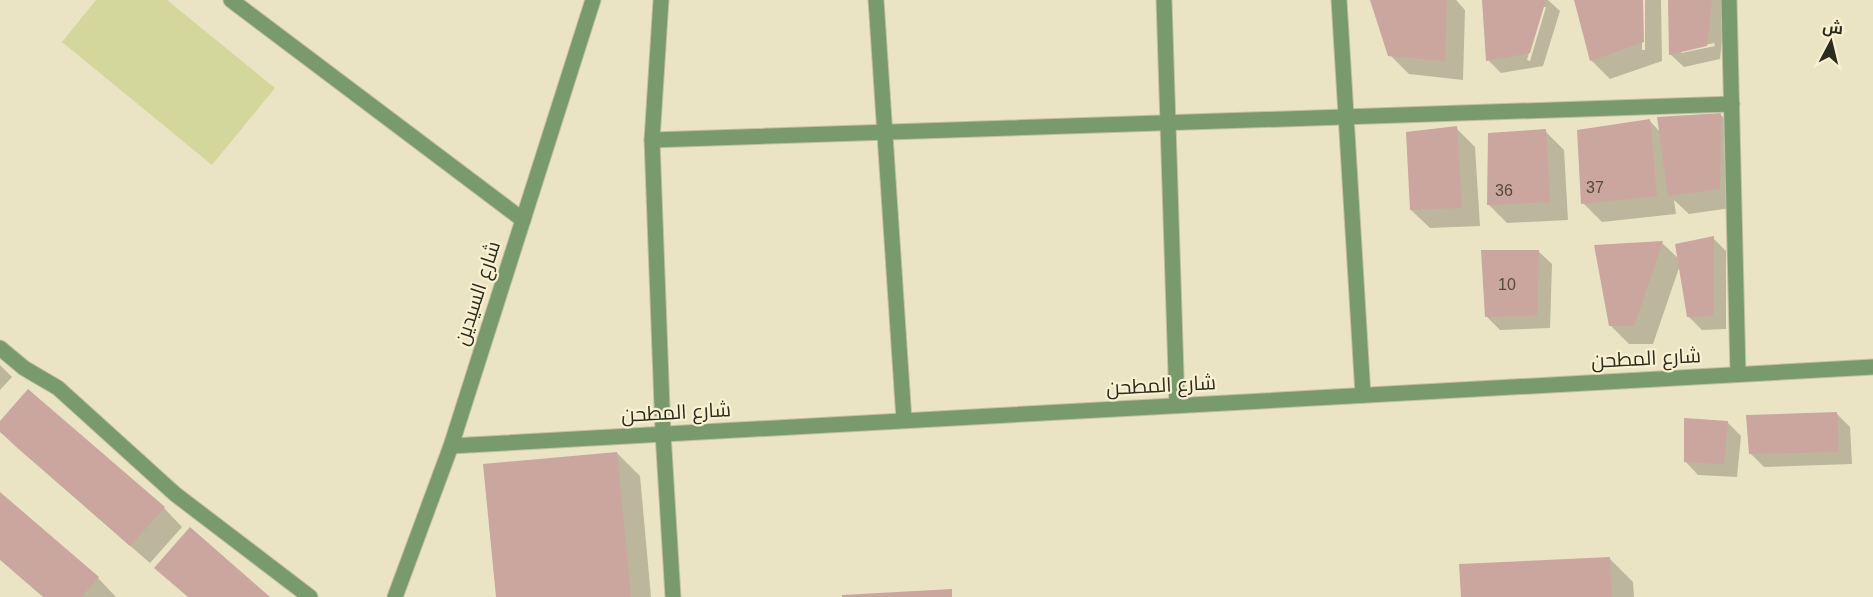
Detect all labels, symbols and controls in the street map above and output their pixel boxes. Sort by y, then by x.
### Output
north arrow [1801,12,1861,72]
text: ش [1821,18,1844,38]
house number: 37 [1586,179,1604,196]
house number: 36 [1495,182,1513,199]
street label: شارع السيدين [450,238,507,349]
house number: 10 [1498,276,1516,293]
street label: شارع المطحن [1591,344,1702,375]
street label: شارع المطحن [1106,371,1217,402]
street label: شارع المطحن [621,398,732,429]

